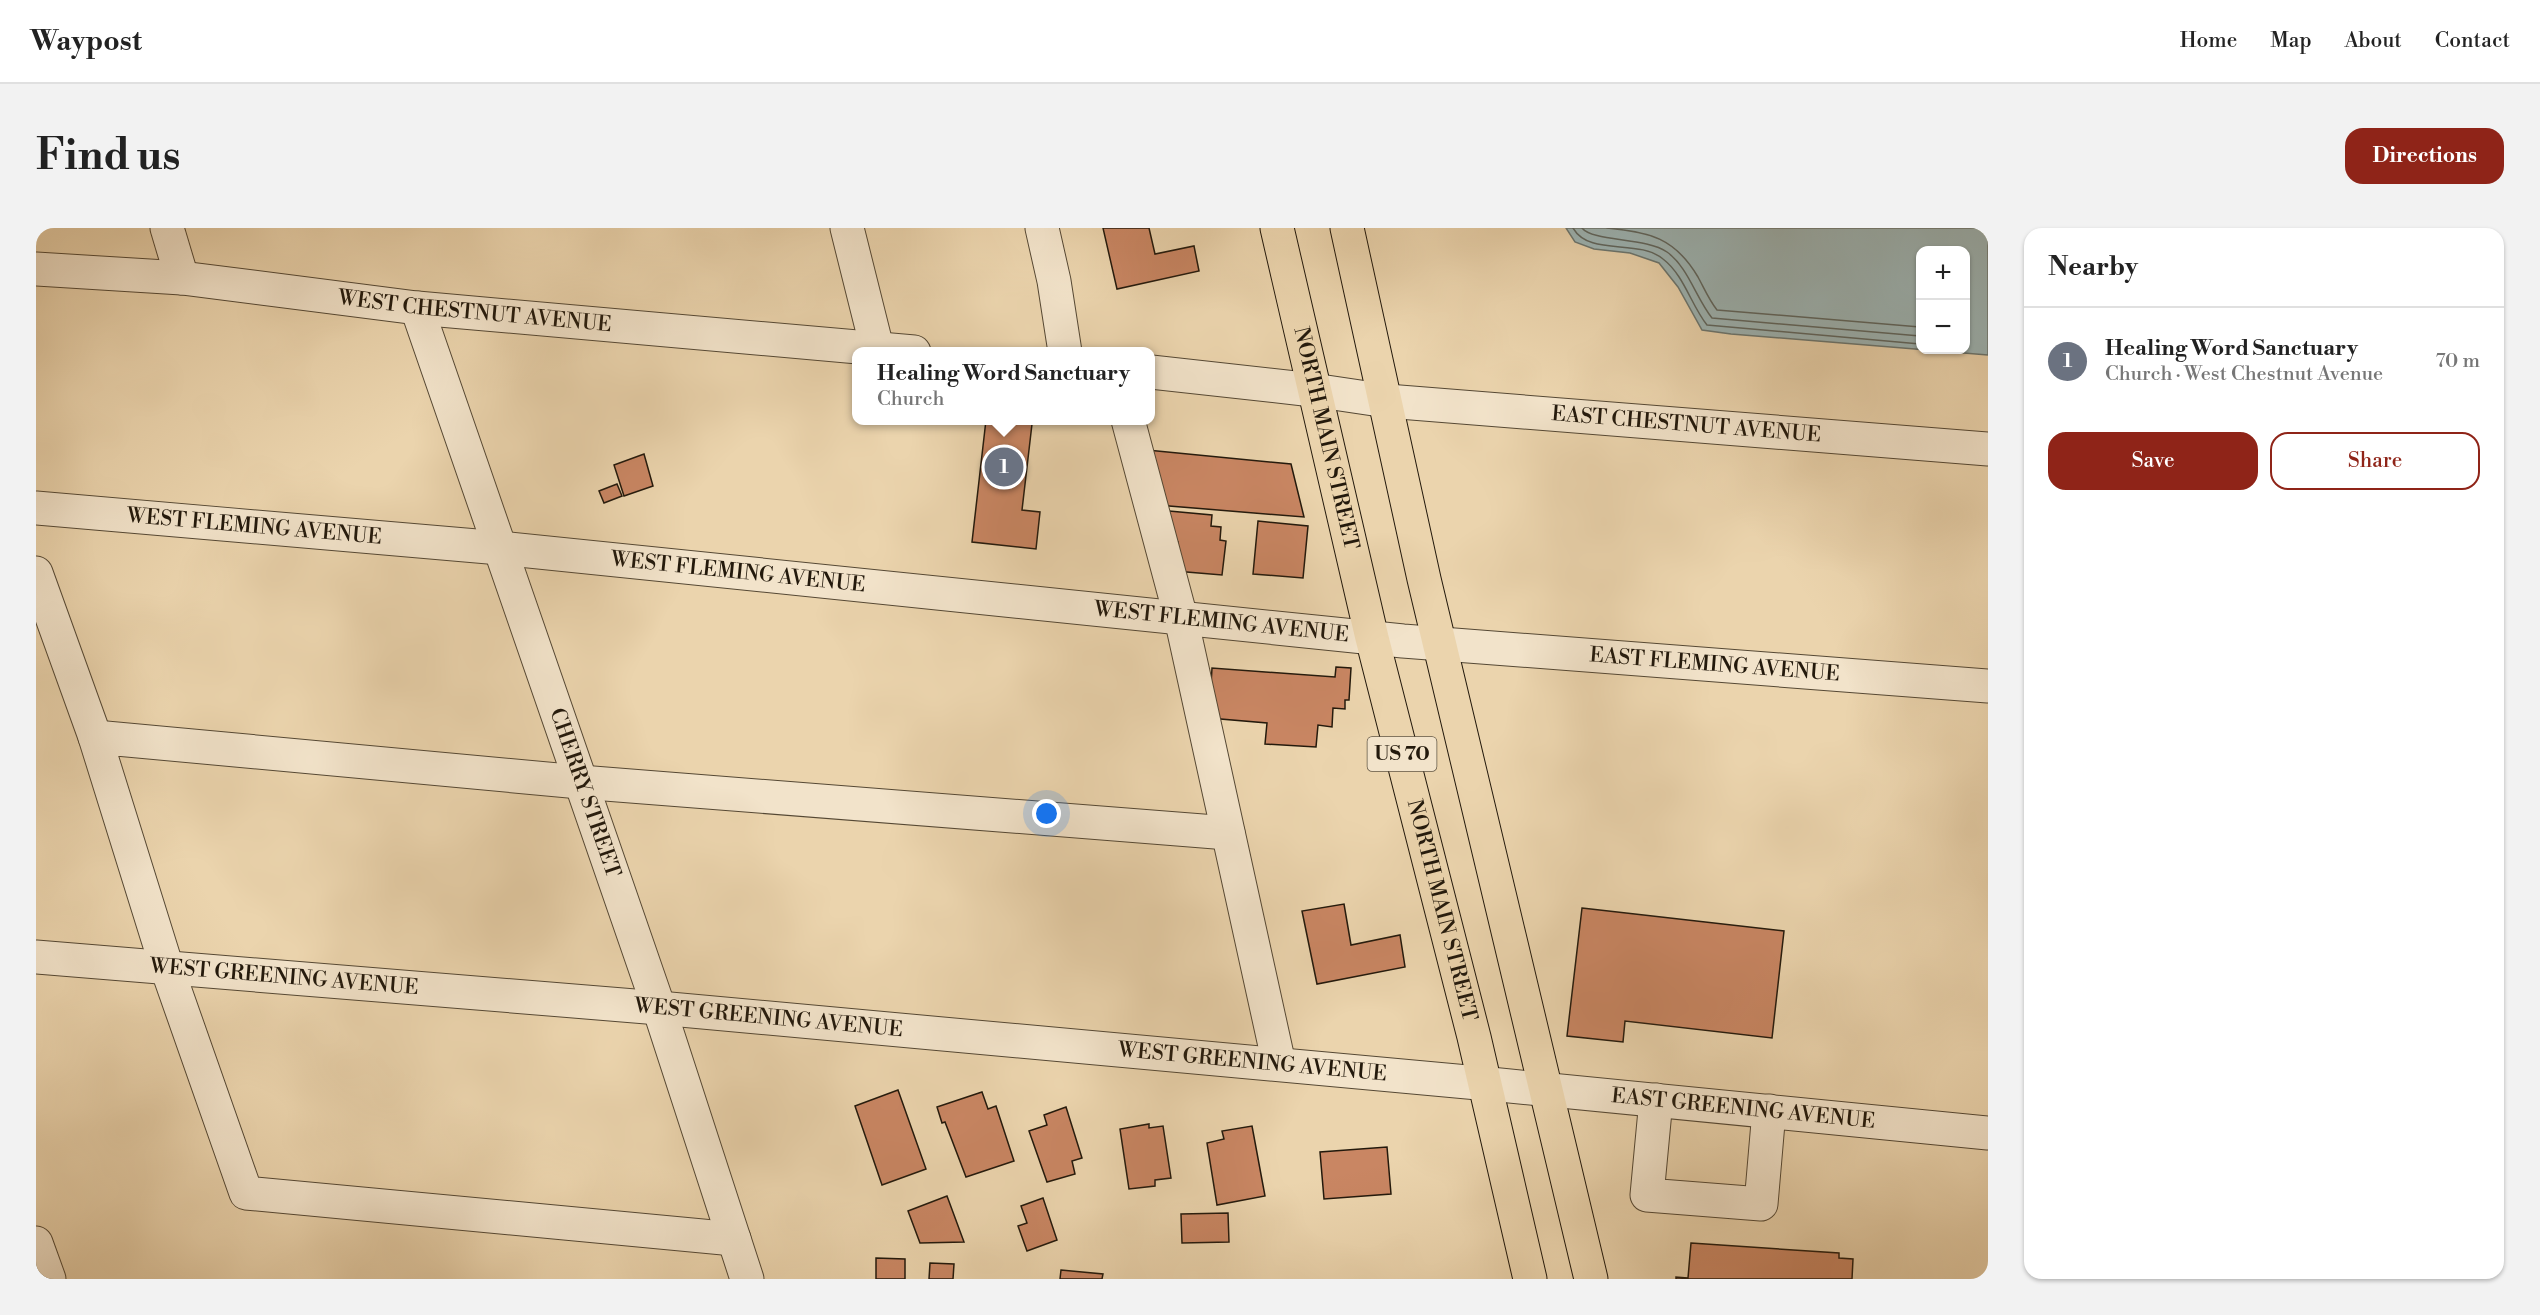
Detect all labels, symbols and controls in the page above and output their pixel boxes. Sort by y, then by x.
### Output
text: Waypost [30,24,142,59]
text: Home [2180,28,2237,54]
text: Map [2270,28,2312,54]
text: About [2345,28,2402,54]
text: Contact [2435,28,2510,54]
button: Directions [2345,128,2504,184]
text: Find us [36,130,180,183]
map controls [1916,246,1970,354]
button: + [1916,246,1970,300]
text: Nearby [2048,251,2138,283]
street label: WEST CHESTNUT AVENUE [335,285,613,338]
button: − [1916,300,1970,354]
street label: NORTH MAIN STREET [1287,325,1364,553]
text: Healing Word Sanctuary [2105,335,2358,362]
popup [852,347,1155,425]
text: 1 [2063,349,2072,374]
text: 70 m [2436,349,2480,374]
text: Healing Word Sanctuary [877,360,1130,387]
text: Church · West Chestnut Avenue [2105,362,2383,387]
text: Church [877,387,944,412]
street label: EAST CHESTNUT AVENUE [1551,401,1822,449]
button: Save [2048,432,2258,490]
button: Share [2270,432,2480,490]
pin: 1 [984,444,1024,490]
street label: WEST FLEMING AVENUE [125,503,383,551]
street label: WEST FLEMING AVENUE [608,546,867,599]
street label: WEST FLEMING AVENUE [1092,596,1350,648]
street label: EAST FLEMING AVENUE [1588,642,1841,688]
street label: CHERRY STREET [543,705,626,881]
road number: US 70 [1368,737,1436,771]
street label: NORTH MAIN STREET [1401,797,1482,1024]
your location [1032,799,1061,828]
street label: WEST GREENING AVENUE [148,953,420,1001]
street label: WEST GREENING AVENUE [632,993,904,1043]
street label: WEST GREENING AVENUE [1116,1037,1388,1088]
street label: EAST GREENING AVENUE [1610,1083,1876,1135]

